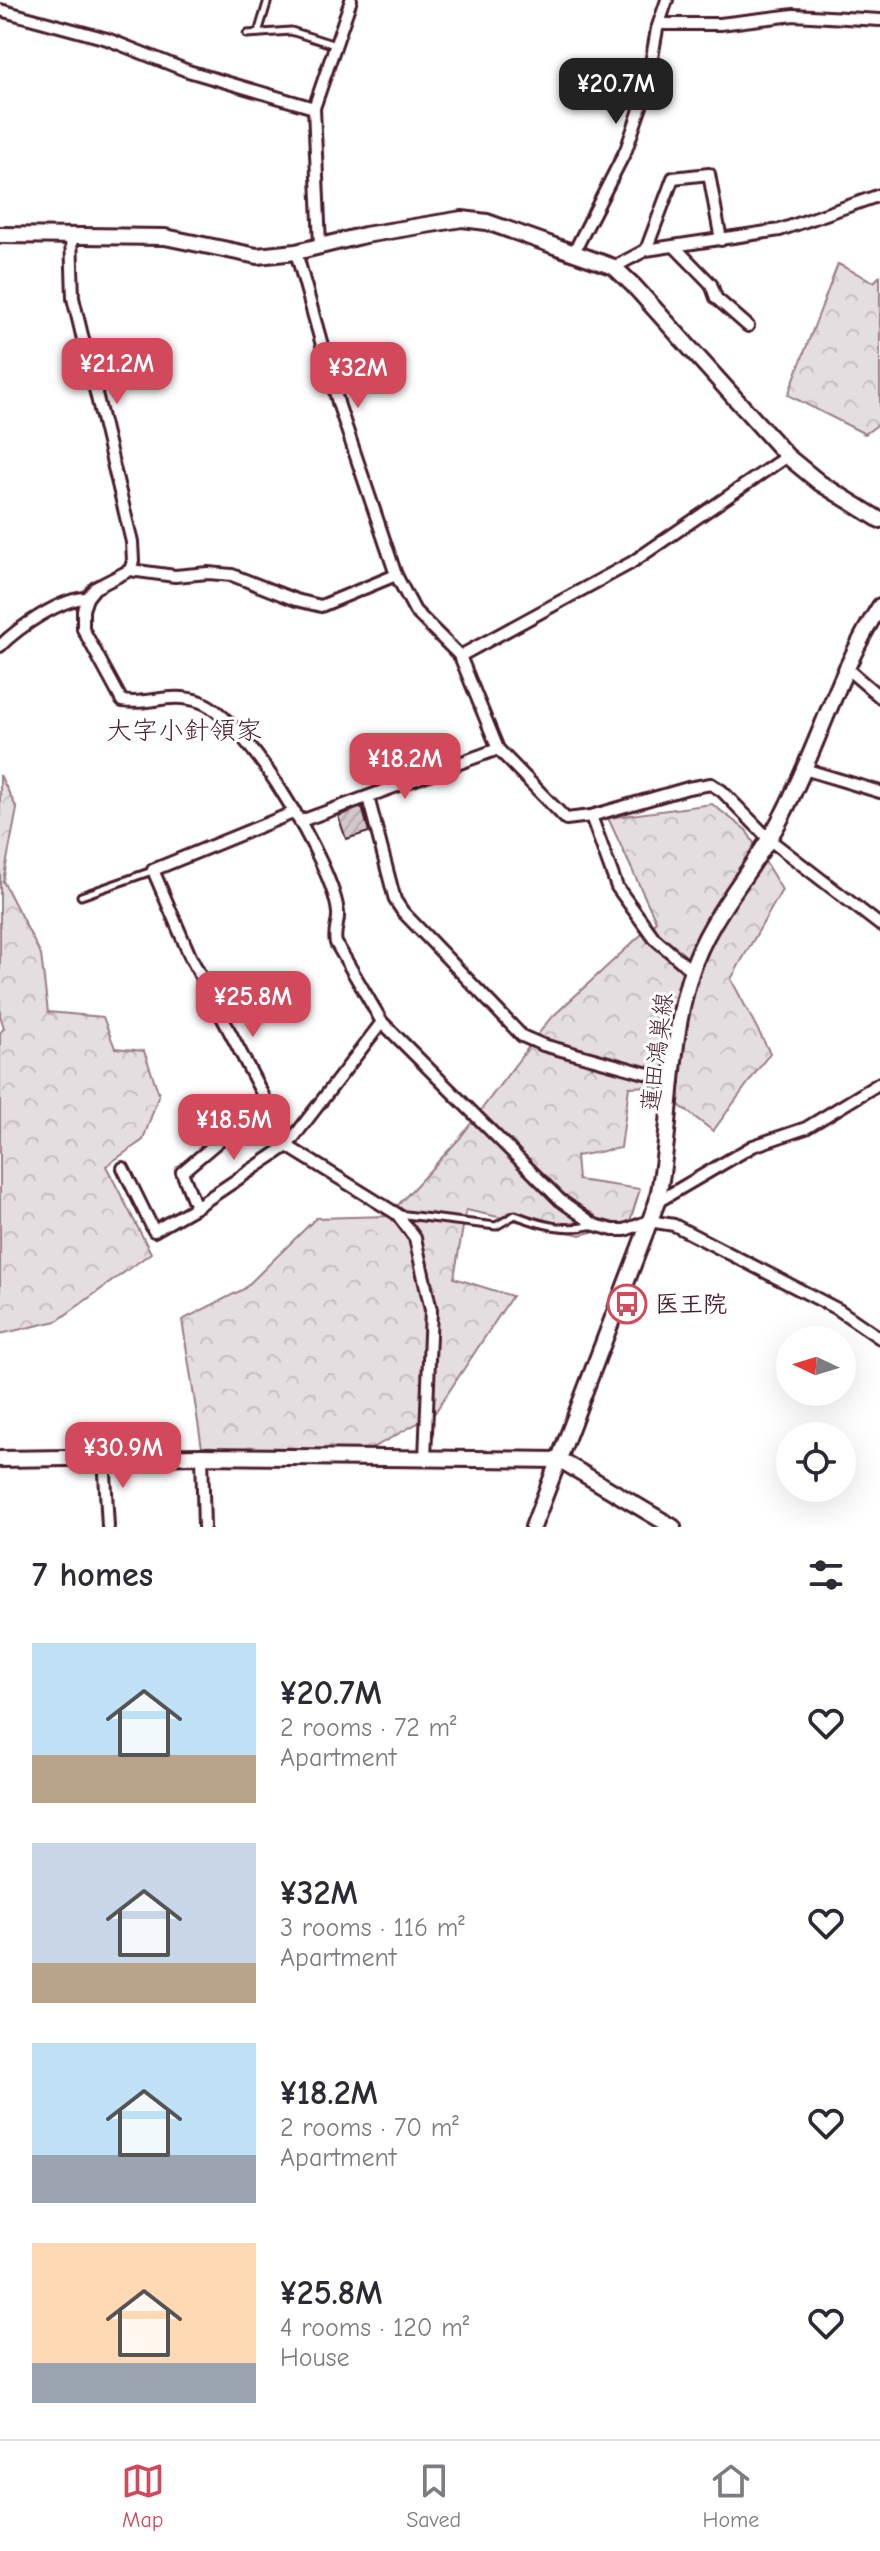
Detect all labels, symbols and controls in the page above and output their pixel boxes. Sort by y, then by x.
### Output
pin: ¥20.7M [551,58,681,126]
text: ¥20.7M [577,69,655,99]
pin: ¥21.2M [52,338,182,406]
pin: ¥32M [311,342,405,410]
text: ¥21.2M [80,349,154,379]
text: ¥32M [328,353,388,383]
district label: 大字小針領家 [106,716,262,746]
pin: ¥18.2M [340,733,470,801]
text: ¥18.2M [368,744,442,774]
pin: ¥25.8M [188,971,318,1039]
text: ¥25.8M [214,982,292,1012]
street label: 蓮田鴻巣線 [636,991,678,1113]
pin: ¥18.5M [169,1094,299,1162]
text: ¥18.5M [196,1105,272,1135]
bus stop icon: 医王院 [606,1283,648,1325]
place label: 医王院 [655,1290,727,1318]
north arrow [776,1326,856,1406]
map controls [776,1326,856,1502]
pin: ¥30.9M [58,1422,188,1490]
button: locate [776,1422,856,1502]
text: ¥30.9M [83,1433,163,1463]
icon: filters [804,1553,848,1597]
text: 7 homes [32,1555,153,1595]
text: ¥20.7M [280,1673,382,1713]
icon: home [96,1675,192,1771]
icon: heart [804,1701,848,1745]
text: 2 rooms · 72 m² [280,1713,457,1743]
text: Apartment [280,1743,396,1773]
text: ¥32M [280,1873,358,1913]
icon: home [96,1875,192,1971]
icon: heart [804,1901,848,1945]
text: 3 rooms · 116 m² [280,1913,465,1943]
text: Apartment [280,1943,396,1973]
text: ¥18.2M [280,2073,378,2113]
icon: home [96,2075,192,2171]
icon: heart [804,2101,848,2145]
text: 2 rooms · 70 m² [280,2113,459,2143]
text: Apartment [280,2143,396,2173]
text: ¥25.8M [280,2273,383,2313]
icon: home [96,2275,192,2371]
icon: heart [804,2301,848,2345]
text: 4 rooms · 120 m² [280,2313,469,2343]
text: House [280,2343,350,2373]
tab: Map [121,2459,165,2533]
tab: Saved [406,2459,461,2533]
tab: Home [702,2459,759,2533]

